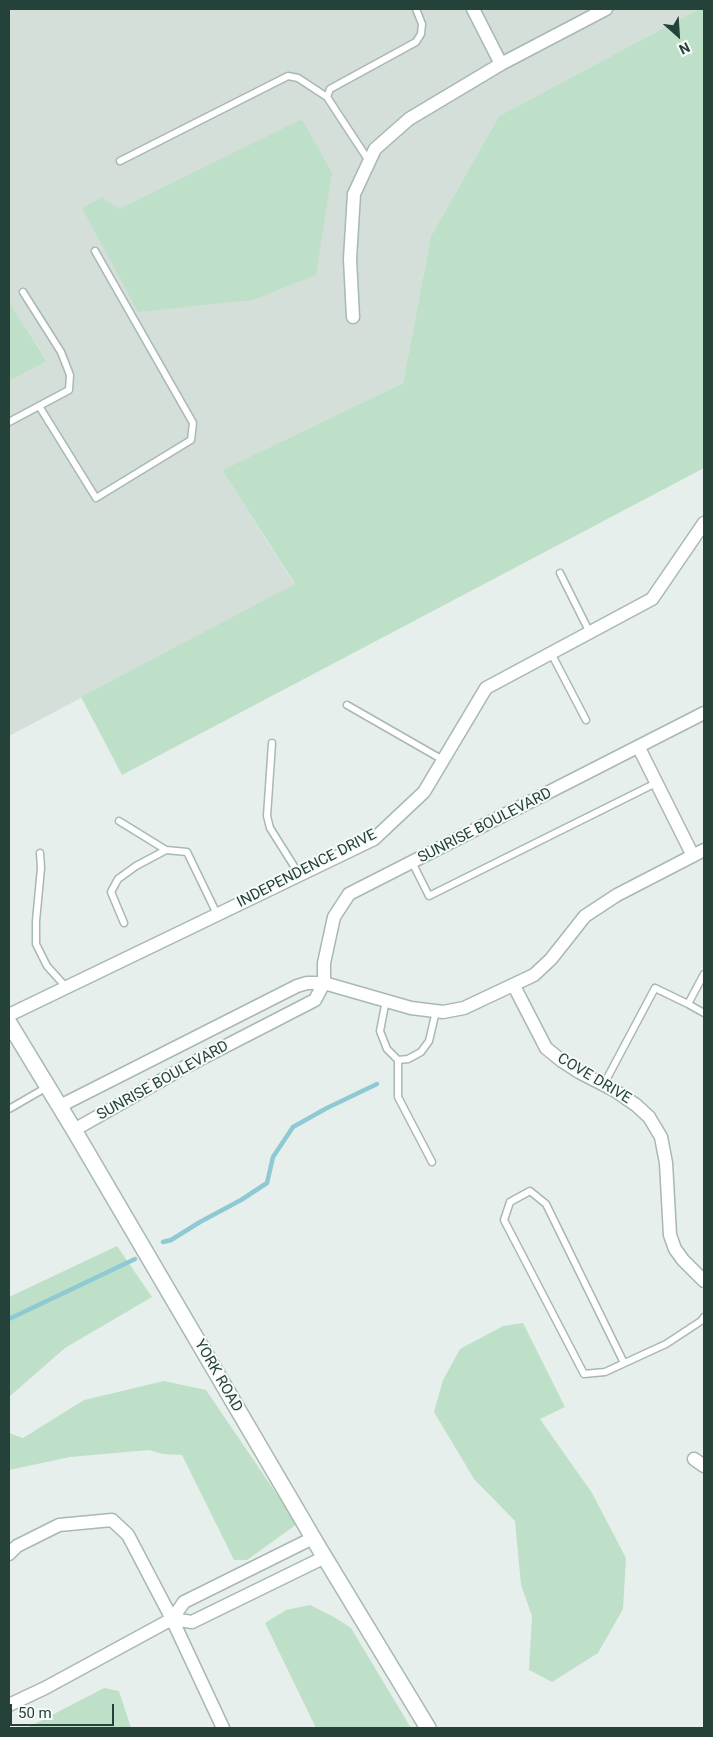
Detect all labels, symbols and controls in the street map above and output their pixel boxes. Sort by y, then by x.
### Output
north arrow [653,10,703,60]
text: N [677,39,693,58]
street label: SUNRISE BOULEVARD [415,784,555,868]
street label: INDEPENDENCE DRIVE [234,826,380,912]
street label: SUNRISE BOULEVARD [94,1037,232,1125]
street label: COVE DRIVE [554,1050,634,1108]
street label: YORK ROAD [190,1337,246,1415]
scale bar [12,1694,116,1726]
text: 50 m [18,1704,52,1722]

